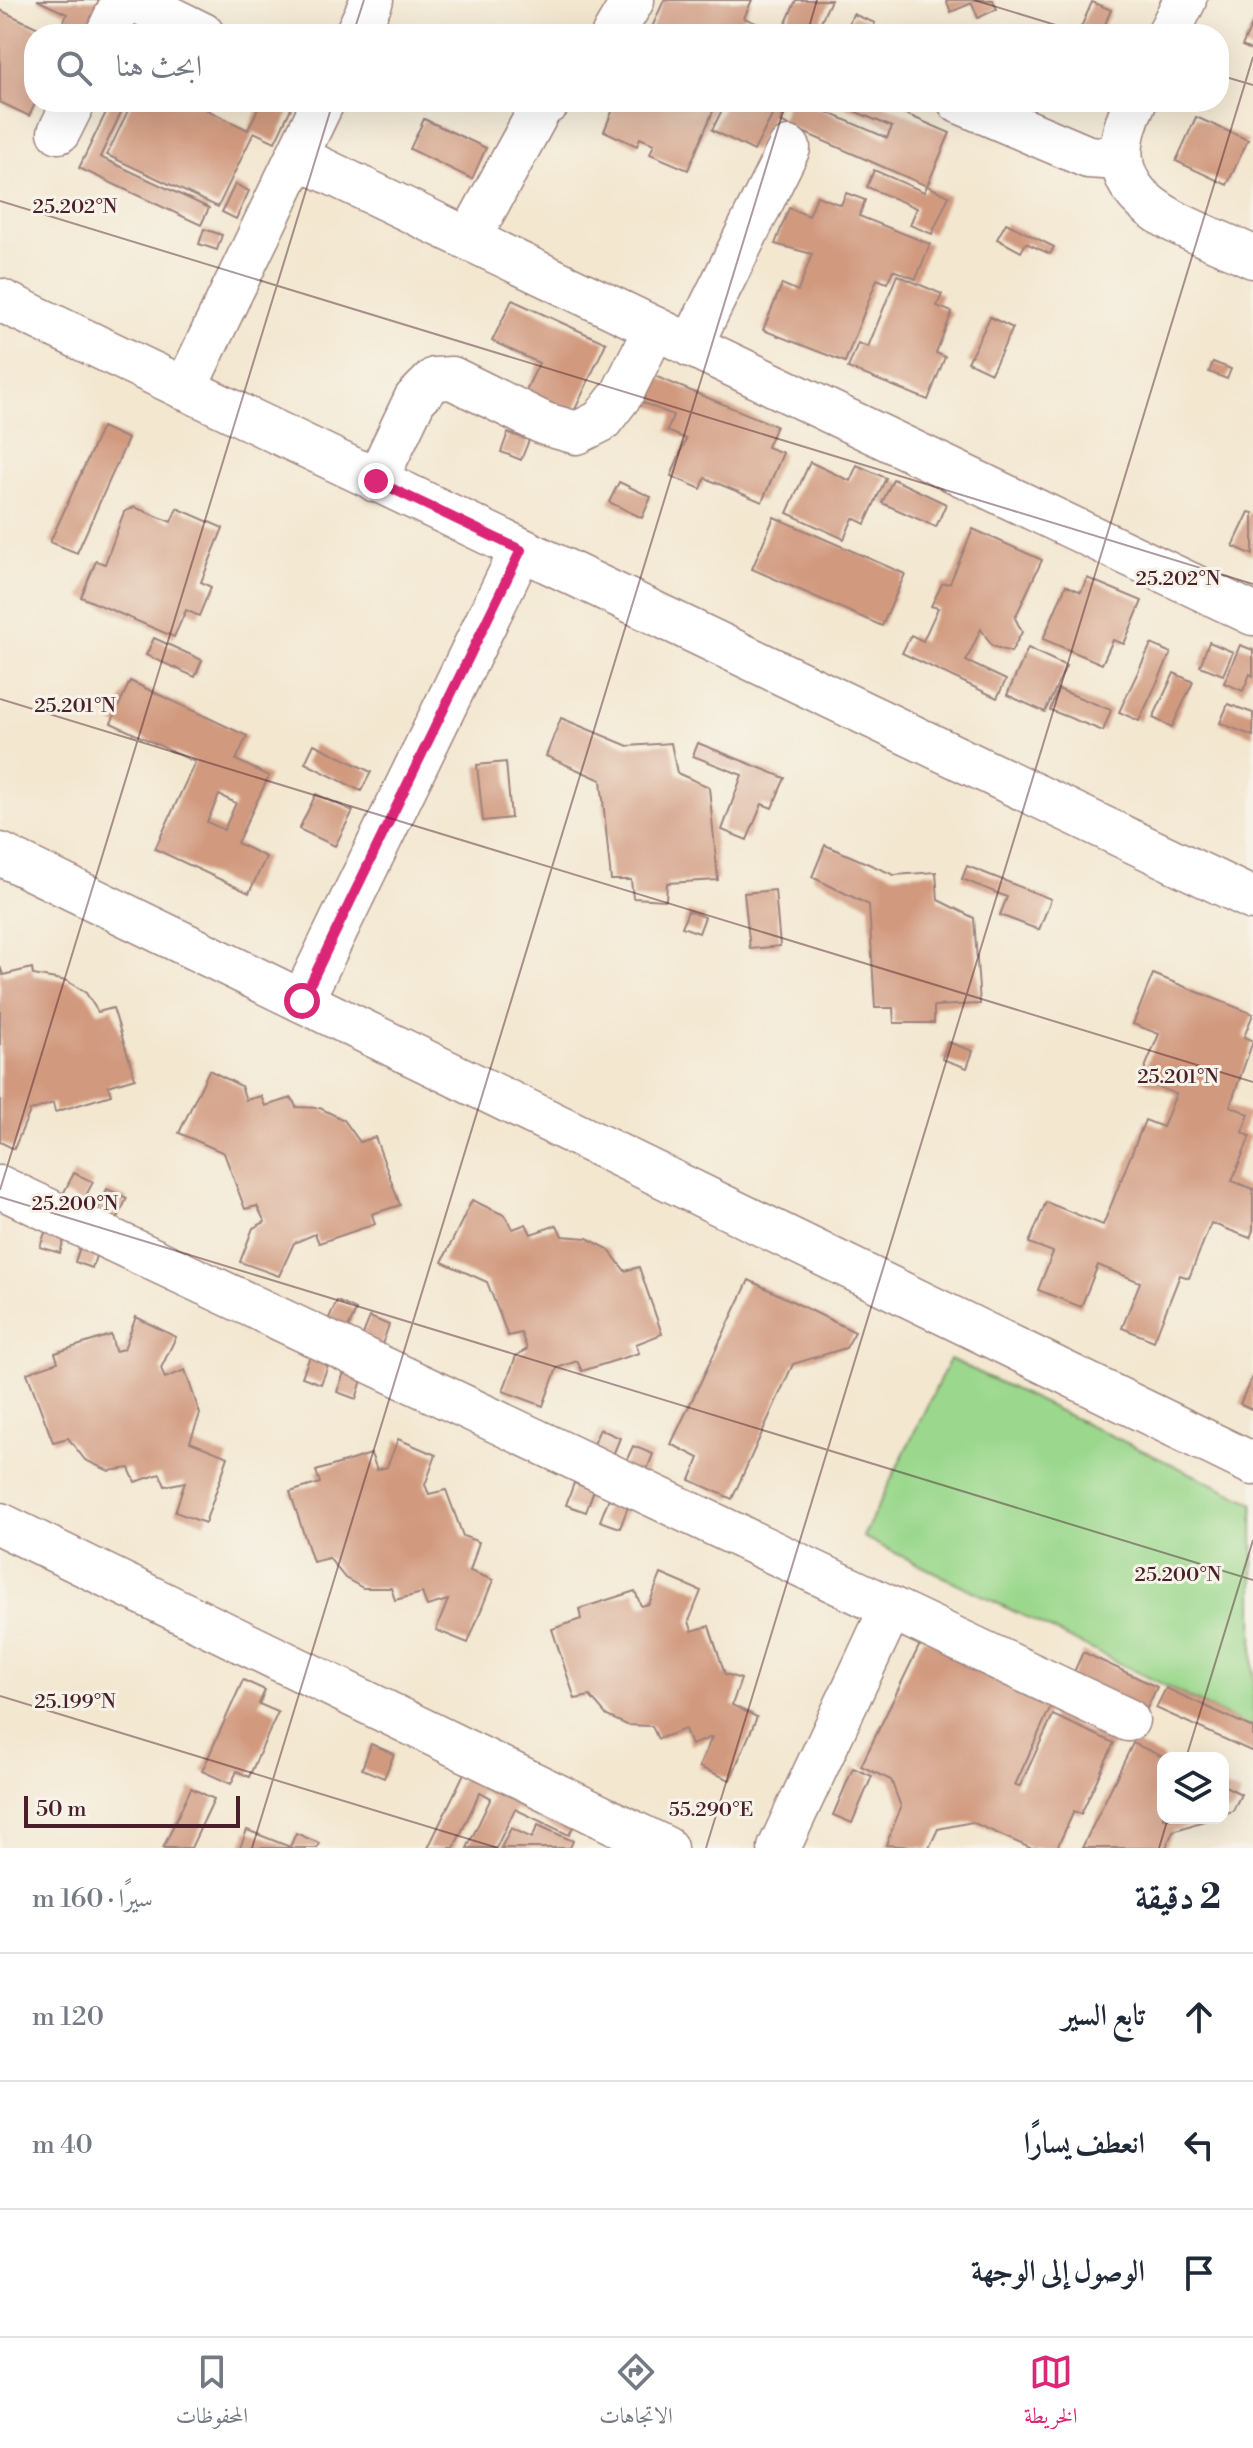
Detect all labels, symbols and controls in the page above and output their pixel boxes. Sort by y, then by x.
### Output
search box [24,24,1229,112]
icon: search [52,46,96,90]
text: ابحث هنا [116,48,202,86]
text: 25.202°N [33,195,118,220]
route end [358,463,394,499]
text: 25.202°N [1136,567,1221,592]
text: 25.201°N [34,694,116,719]
route start [284,983,320,1019]
text: 25.201°N [1137,1065,1219,1090]
text: 25.200°N [32,1192,119,1217]
text: 25.200°N [1135,1563,1222,1588]
text: 25.199°N [34,1690,116,1715]
map controls [1157,1752,1229,1824]
button: layers [1157,1752,1229,1824]
scale bar [24,1792,240,1828]
text: 50 m [36,1796,87,1823]
text: 55.290°E [669,1798,753,1823]
text: 2 دقيقة [1135,1877,1221,1919]
text: سيرًا · 160 m [32,1883,153,1915]
icon: ahead [1177,1995,1221,2039]
text: تابع السير [1062,1997,1145,2035]
text: 120 m [32,2001,104,2033]
icon: left [1177,2123,1221,2167]
text: انعطف يسارًا [1024,2125,1145,2163]
text: 40 m [32,2129,93,2161]
icon: arrive [1177,2251,1221,2295]
text: الوصول إلى الوجهة [971,2253,1145,2291]
tab: المحفوظات [176,2350,248,2437]
tab: الاتجاهات [599,2350,673,2437]
tab: الخريطة [1024,2350,1077,2437]

